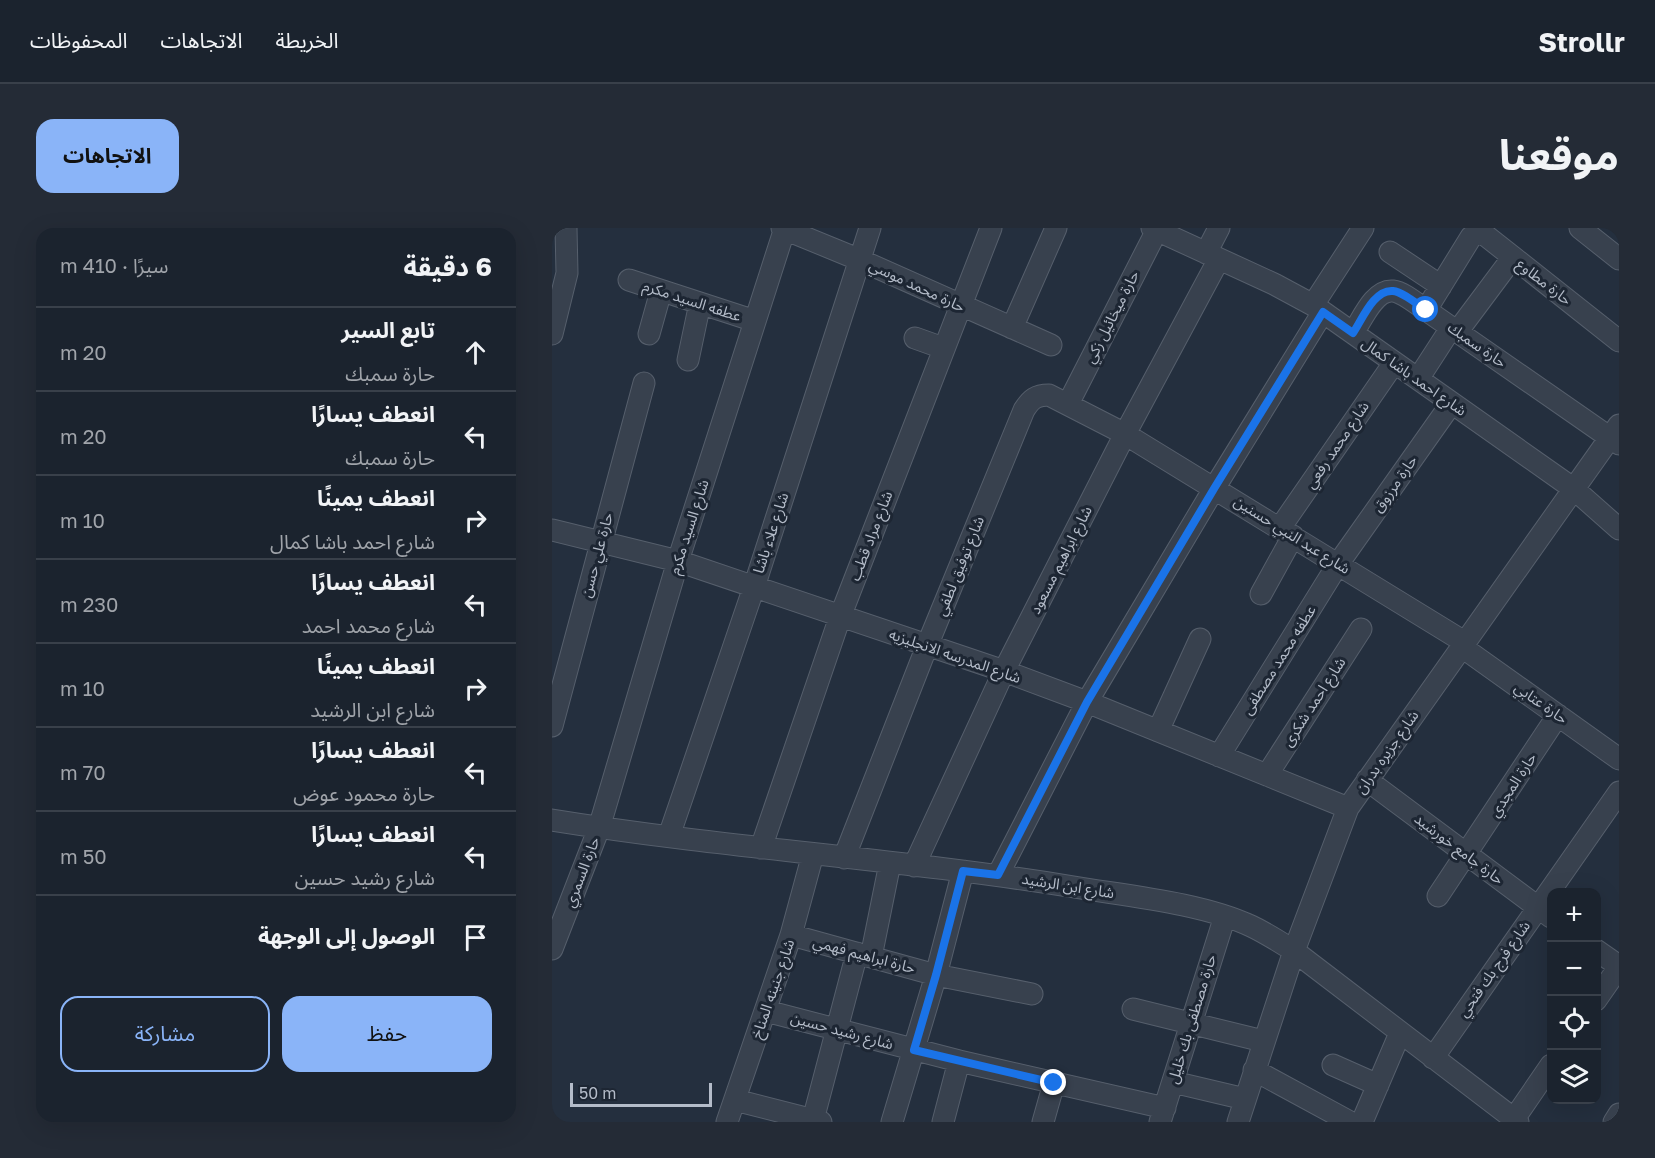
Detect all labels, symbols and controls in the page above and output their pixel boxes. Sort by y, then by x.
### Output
text: Strollr [1538,25,1625,58]
text: المحفوظات [30,27,127,53]
text: الاتجاهات [160,27,242,53]
text: الخريطة [275,27,338,53]
button: الاتجاهات [36,119,179,193]
text: موقعنا [1499,129,1619,179]
text: 6 دقيقة [404,251,492,282]
text: سيرًا · 410 m [60,253,168,277]
street label: حارة مطاوع [1511,254,1576,312]
street label: حارة محمد موسي [865,255,968,318]
street label: حارة ميخائيل زكي [1080,267,1145,368]
street label: عطفه السيد مكرم [640,276,744,327]
route start [1412,296,1438,322]
text: تابع السير [341,316,435,343]
street label: حارة سمبك [1444,317,1510,372]
street label: شارع احمد باشا كمال [1356,333,1471,422]
icon: ahead [459,336,492,369]
text: 20 m [60,340,107,364]
text: حارة سمبك [345,361,435,385]
street label: شارع محمد رفعي [1300,397,1375,494]
text: انعطف يسارًا [311,400,435,427]
icon: left [459,420,492,453]
text: 20 m [60,424,107,448]
text: حارة سمبك [345,445,435,469]
street label: حارة مرزوق [1368,451,1421,516]
street label: شارع السيد مكرم [664,477,716,578]
text: انعطف يمينًا [317,484,435,511]
street label: شارع مراد قطب [845,488,899,584]
street label: شارع علاء باشا [749,490,795,577]
street label: شارع عبد النبي حسنين [1229,491,1354,581]
street label: شارع ابراهيم مسعود [1025,502,1099,618]
icon: right [459,504,492,537]
text: 10 m [60,508,105,532]
street label: حارة علي حسن [576,510,619,600]
street label: شارع توفيق لطفي [931,513,991,620]
text: شارع احمد باشا كمال [270,529,435,553]
text: انعطف يسارًا [311,568,435,595]
icon: left [459,588,492,621]
text: 230 m [60,592,118,616]
street label: عطفه محمد مصطفى [1237,601,1320,718]
text: شارع محمد احمد [302,613,435,637]
street label: شارع المدرسه الانجليزيه [886,624,1024,690]
text: انعطف يمينًا [317,652,435,679]
street label: شارع احمد شكرى [1278,653,1352,752]
icon: right [459,672,492,705]
text: 10 m [60,676,105,700]
street label: حارة عتابي [1510,677,1572,730]
text: شارع ابن الرشيد [310,697,435,721]
street label: شارع جزيره بدران [1351,706,1425,799]
text: انعطف يسارًا [311,736,435,763]
street label: حارة المجدي [1485,749,1543,822]
icon: left [459,756,492,789]
text: 70 m [60,760,106,784]
text: حارة محمود عوض [293,781,435,805]
street label: حارة جامع خورشيد [1409,809,1508,891]
text: انعطف يسارًا [311,820,435,847]
street label: حارة السمري [559,834,606,911]
icon: left [459,840,492,873]
text: 50 m [60,844,107,868]
text: شارع رشيد حسين [295,865,435,889]
street label: شارع ابن الرشيد [1020,869,1116,905]
map controls [1547,888,1601,1104]
button: + [1547,888,1601,942]
street label: شارع فرج بك فتحي [1453,917,1537,1022]
icon: arrive [459,921,492,954]
text: الوصول إلى الوجهة [258,922,435,949]
street label: حارة ابراهيم فهمي [810,932,917,980]
street label: شارع جنينه المناخ [747,936,801,1042]
button: − [1547,942,1601,996]
street label: حارة مصطفى بك خليل [1163,952,1220,1086]
button: مشاركة [60,996,270,1072]
button: حفظ [282,996,492,1072]
button: locate [1547,996,1601,1050]
street label: شارع رشيد حسين [788,1008,896,1056]
button: layers [1547,1050,1601,1104]
route end [1040,1069,1066,1095]
scale bar [570,1080,712,1108]
text: 50 m [579,1083,616,1103]

